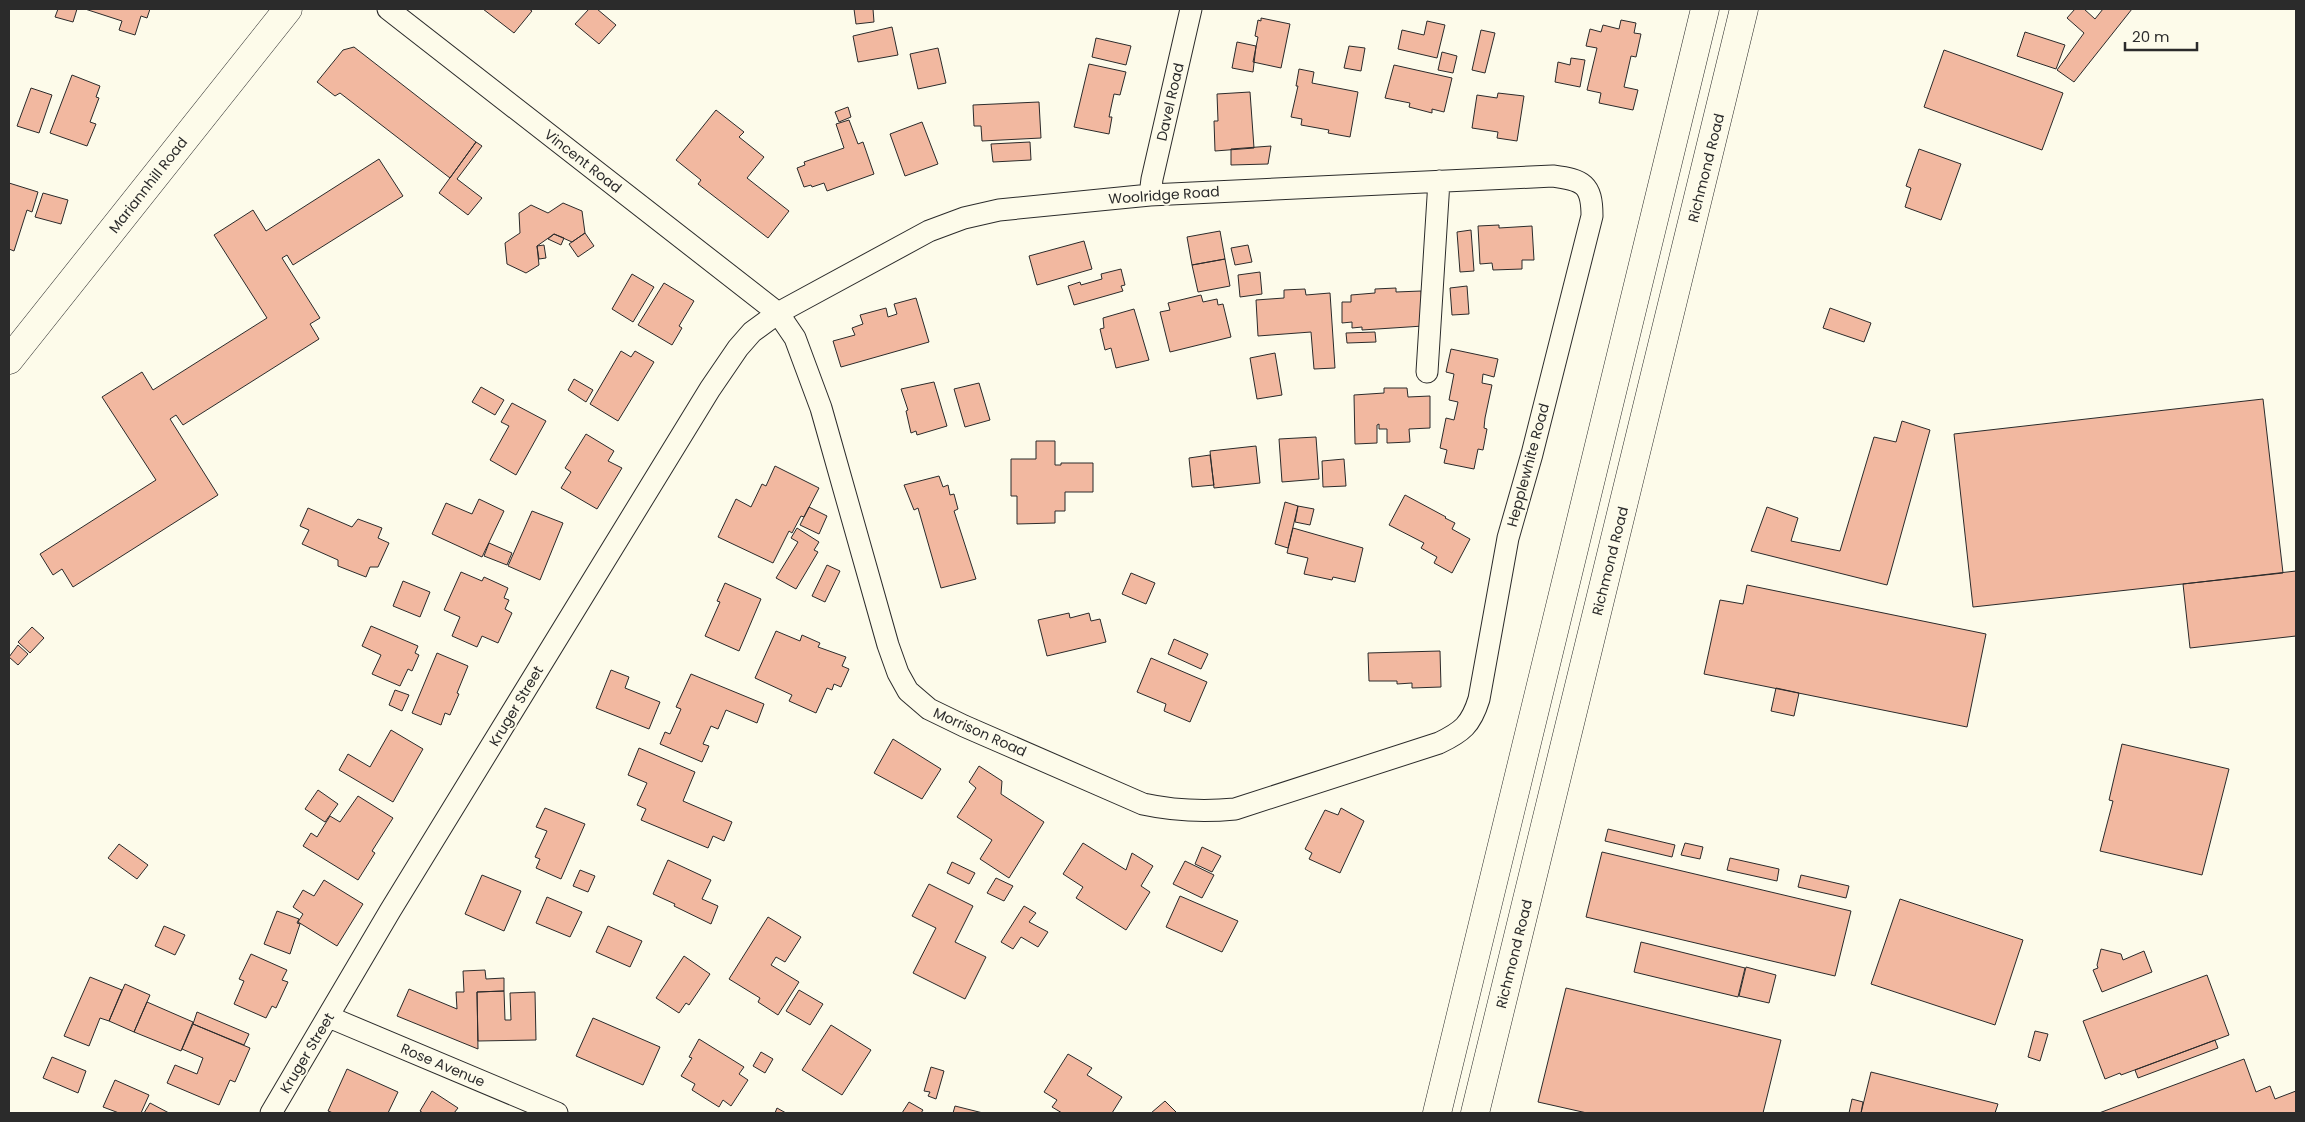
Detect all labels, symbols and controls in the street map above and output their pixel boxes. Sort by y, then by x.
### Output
scale bar [2125,20,2198,52]
text: 20 m [2132,26,2170,47]
street label: Davel Road [1151,61,1189,143]
street label: Richmond Road [1683,112,1729,224]
street label: Vincent Road [540,124,626,198]
street label: Mariannhill Road [104,133,192,237]
street label: Woolridge Road [1108,181,1220,209]
street label: Hepplewhite Road [1502,401,1554,529]
street label: Richmond Road [1587,505,1633,617]
street label: Kruger Street [484,662,548,750]
street label: Morrison Road [930,702,1030,762]
street label: Richmond Road [1491,898,1537,1010]
street label: Kruger Street [275,1009,339,1097]
street label: Rose Avenue [398,1038,489,1092]

